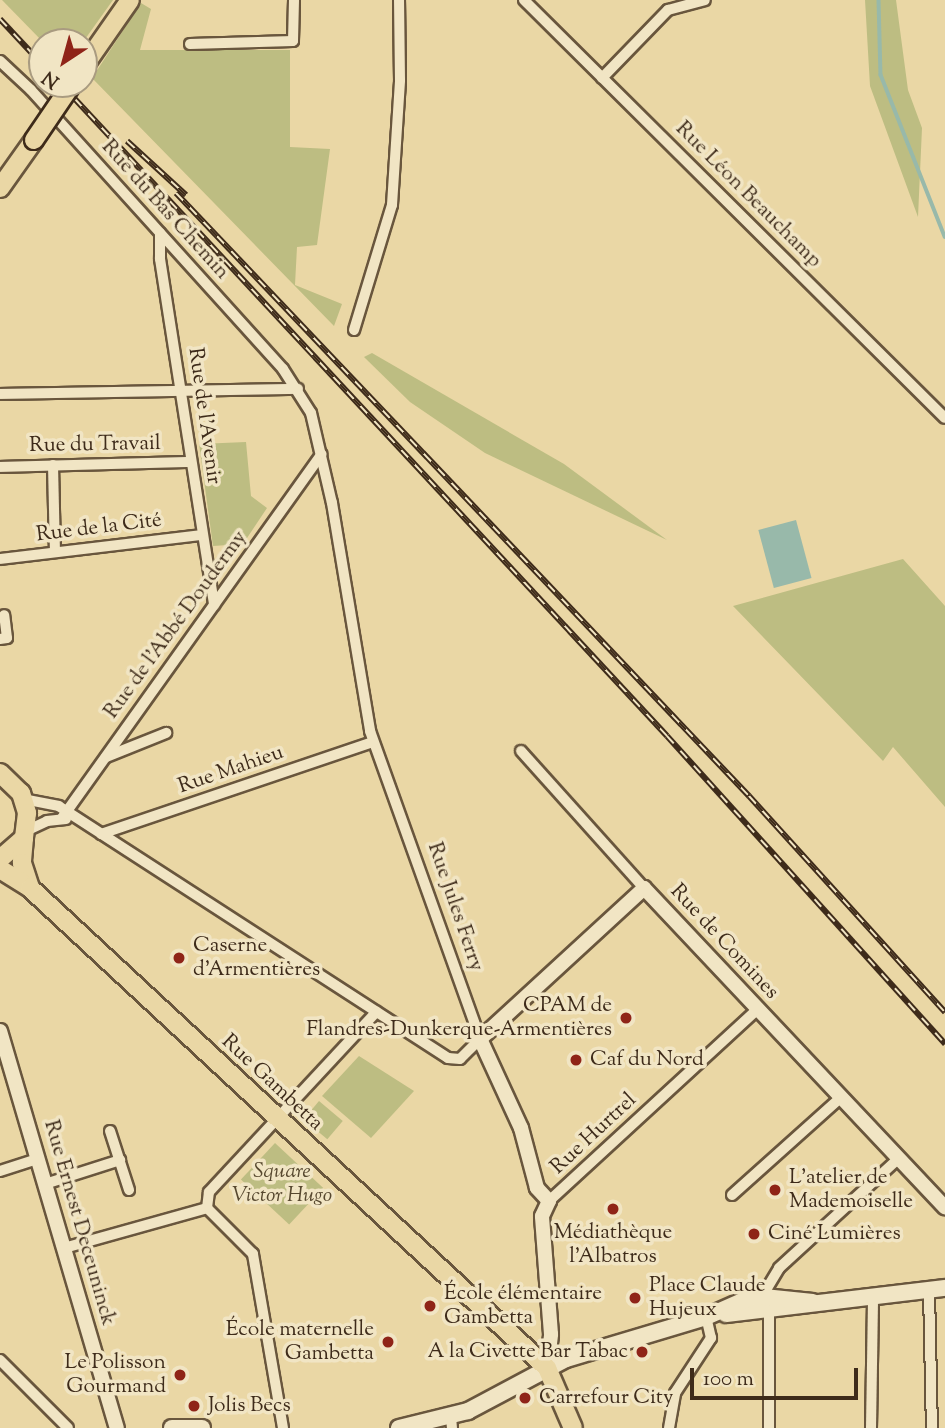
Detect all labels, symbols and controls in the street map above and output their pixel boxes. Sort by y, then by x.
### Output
north arrow [28,28,98,98]
text: N [37,63,66,94]
street label: Rue Léon Beauchamp [670,117,826,273]
street label: Rue du Bas Chemin [96,135,234,285]
street label: Rue de l'Avenir [182,346,226,486]
street label: Rue du Travail [29,431,161,459]
street label: Rue de la Cité [35,508,163,548]
street label: Rue de l'Abbé Doudermy [99,526,253,724]
street label: Rue Mahieu [175,740,287,800]
street label: Rue Jules Ferry [421,839,489,975]
street label: Rue de Comines [664,879,784,1005]
place label: Caserne d'Armentières [193,933,320,983]
marker: Caserne d'Armentières [171,950,187,966]
place label: CPAM de Flandres-Dunkerque-Armentières [306,993,612,1043]
marker: CPAM de Flandres-Dunkerque-Armentières [618,1010,634,1026]
street label: Rue Gambetta [216,1029,328,1137]
place label: Caf du Nord [590,1047,704,1073]
marker: Caf du Nord [568,1052,584,1068]
street label: Rue Hurtrel [546,1088,642,1180]
street label: Rue Ernest Deceuninck [38,1117,120,1329]
park label: Square Victor Hugo [232,1159,332,1209]
place label: L'atelier de Mademoiselle [789,1165,913,1215]
marker: L'atelier de Mademoiselle [767,1182,783,1198]
marker: Médiathèque l'Albatros [605,1201,621,1217]
place label: Médiathèque l'Albatros [554,1220,672,1270]
place label: Ciné Lumières [768,1221,901,1247]
marker: Ciné Lumières [746,1226,762,1242]
place label: Place Claude Hujeux [649,1273,766,1323]
place label: École élémentaire Gambetta [444,1281,602,1331]
marker: Place Claude Hujeux [627,1290,643,1306]
marker: École élémentaire Gambetta [422,1298,438,1314]
place label: École maternelle Gambetta [226,1317,374,1367]
marker: École maternelle Gambetta [380,1334,396,1350]
place label: A la Civette Bar Tabac [428,1339,628,1365]
marker: A la Civette Bar Tabac [634,1344,650,1360]
place label: Le Polisson Gourmand [65,1350,166,1400]
scale bar [693,1354,861,1398]
text: 100 m [703,1365,754,1395]
marker: Le Polisson Gourmand [172,1367,188,1383]
place label: Carrefour City [539,1385,673,1411]
marker: Carrefour City [517,1390,533,1406]
place label: Jolis Becs [208,1393,291,1419]
marker: Jolis Becs [186,1398,202,1414]

